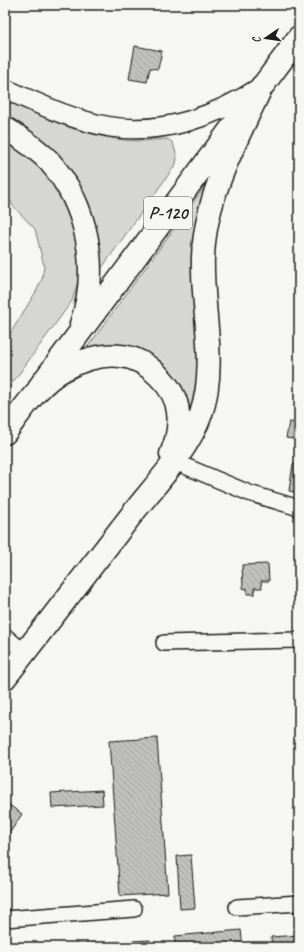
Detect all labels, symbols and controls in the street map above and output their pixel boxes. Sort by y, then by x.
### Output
north arrow [246,18,286,58]
text: С [248,34,264,44]
road number: Р-120 [144,197,192,229]

